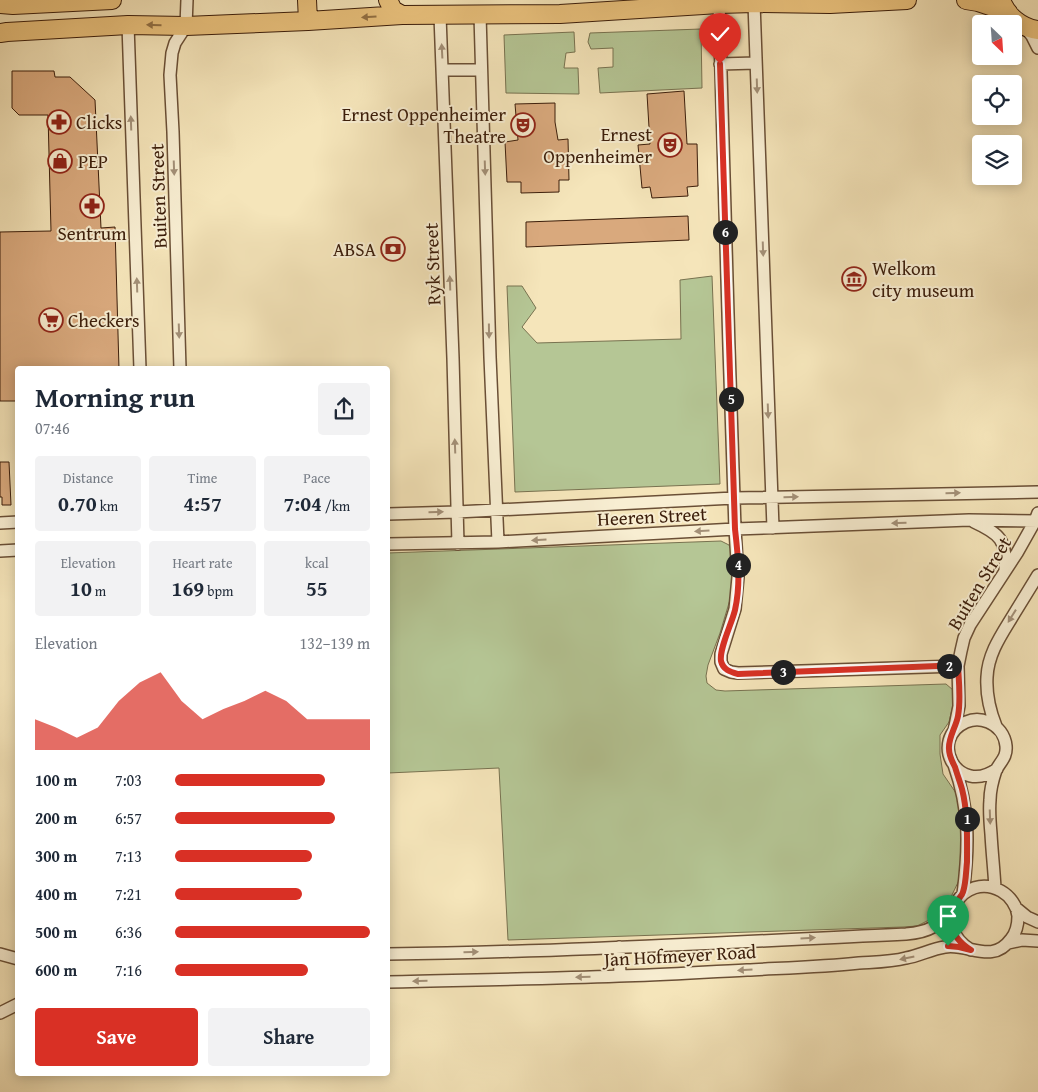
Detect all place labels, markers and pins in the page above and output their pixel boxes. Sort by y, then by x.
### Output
pin [699,13,741,64]
place label: Ernest Oppenheimer Theatre [342,100,506,150]
place label: Clicks [76,108,122,136]
pharmacy icon: Clicks [46,109,72,135]
theatre icon: Ernest Oppenheimer Theatre [510,112,536,138]
place label: Ernest Oppenheimer [543,120,652,170]
theatre icon: Ernest Oppenheimer [657,132,683,158]
place label: PEP [78,147,108,175]
shop icon: PEP [47,148,73,174]
pharmacy icon: Sentrum [79,193,105,219]
place label: Sentrum [57,219,127,247]
pin: 6 [712,220,738,244]
place label: ABSA [333,235,376,263]
bank icon: ABSA [380,236,406,262]
place label: Welkom city museum [872,254,975,304]
museum icon: Welkom city museum [841,266,867,292]
place label: Checkers [68,306,140,334]
supermarket icon: Checkers [38,307,64,333]
pin: 5 [718,386,744,412]
pin: 4 [726,552,750,578]
pin: 2 [936,654,962,678]
pin: 3 [770,660,796,684]
pin: 1 [954,806,980,832]
pin [927,895,969,946]

